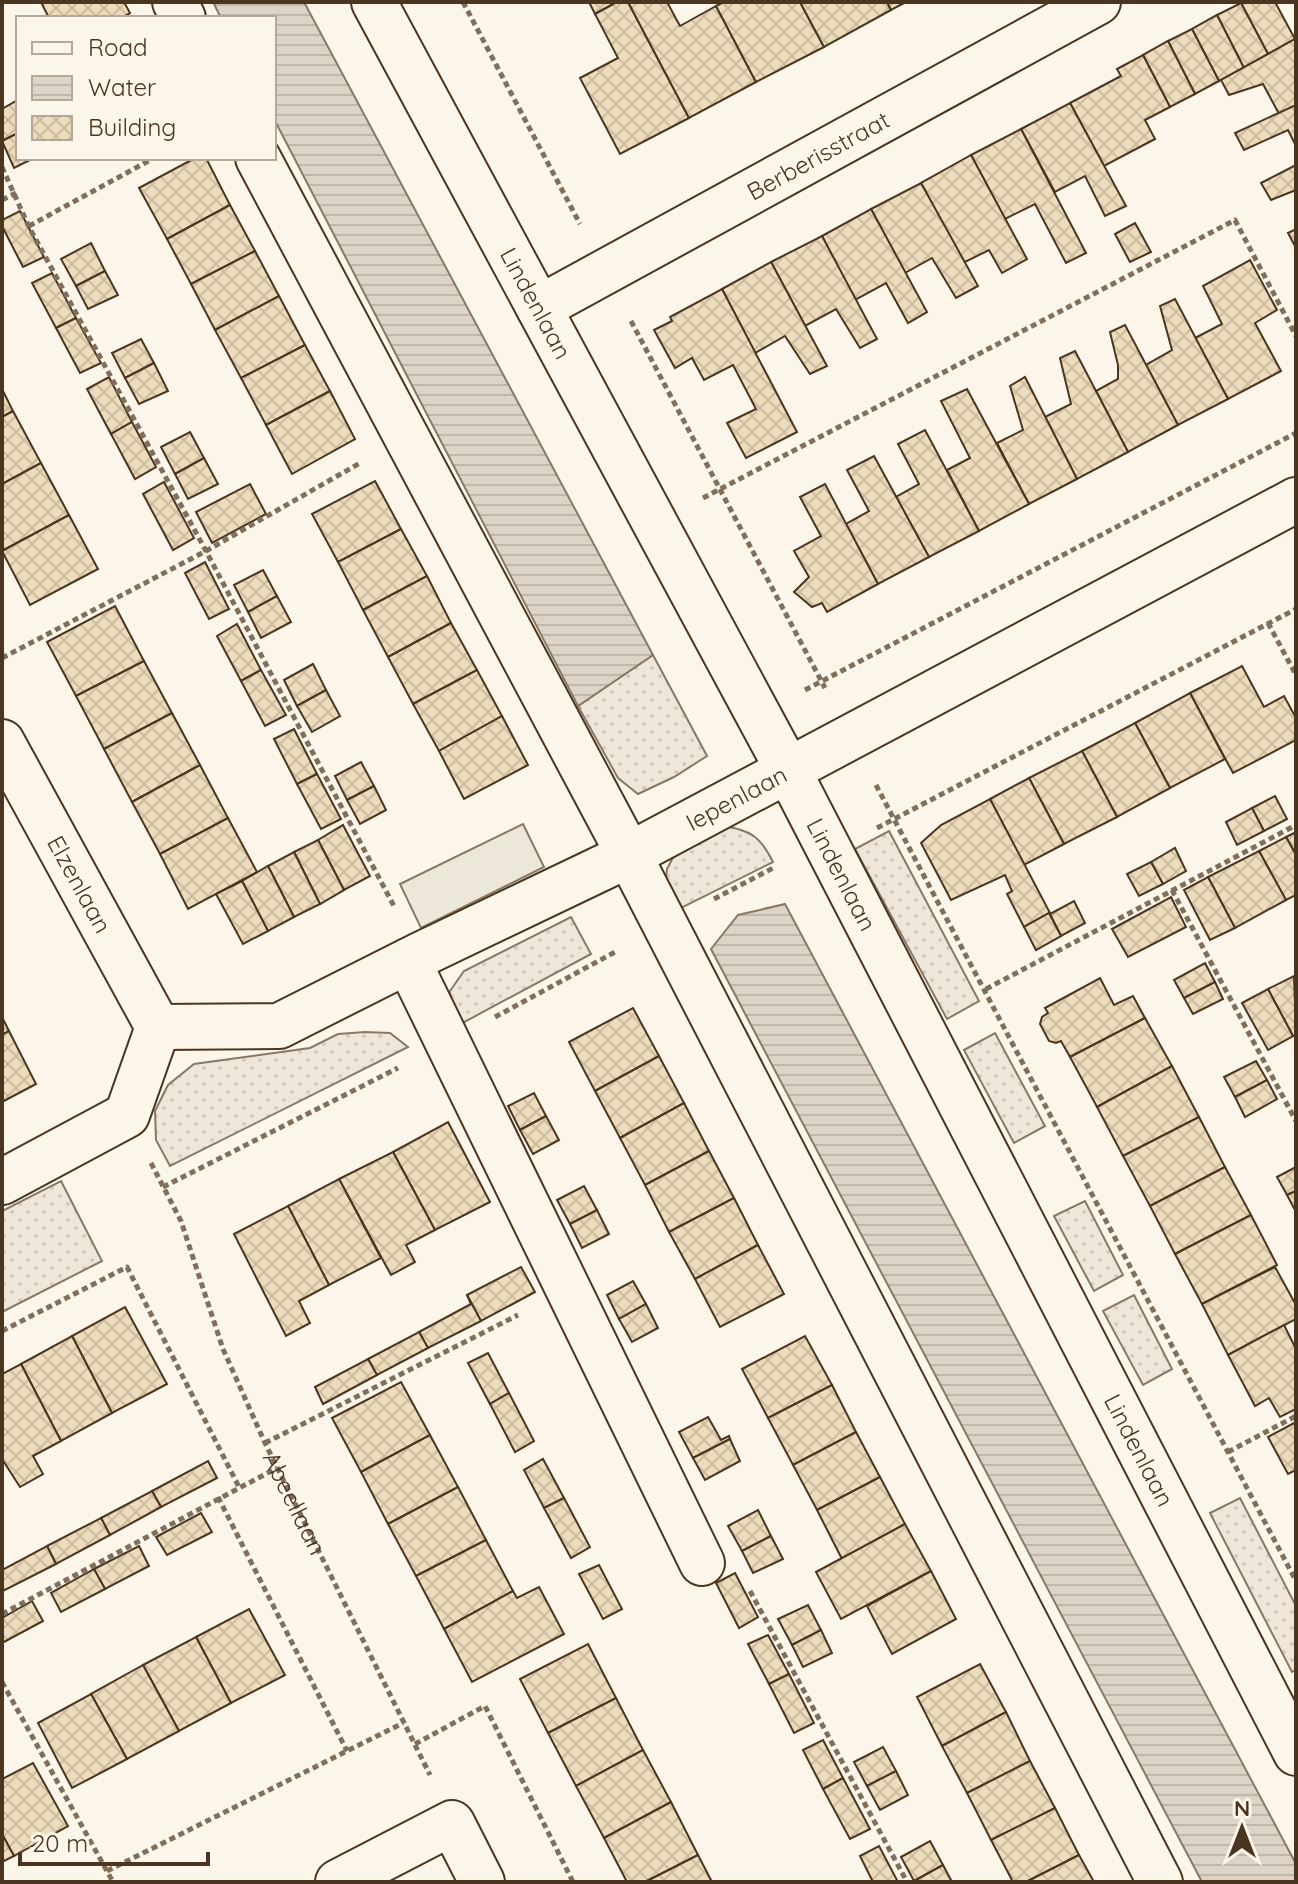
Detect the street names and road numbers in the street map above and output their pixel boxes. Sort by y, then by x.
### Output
street label: Berberisstraat [741,104,894,206]
street label: Lindenlaan [494,242,579,364]
street label: Iepenlaan [680,759,792,837]
street label: Lindenlaan [801,813,883,936]
street label: Elzenlaan [41,830,119,938]
street label: Lindenlaan [1098,1389,1181,1511]
street label: Abeellaan [257,1446,333,1560]

